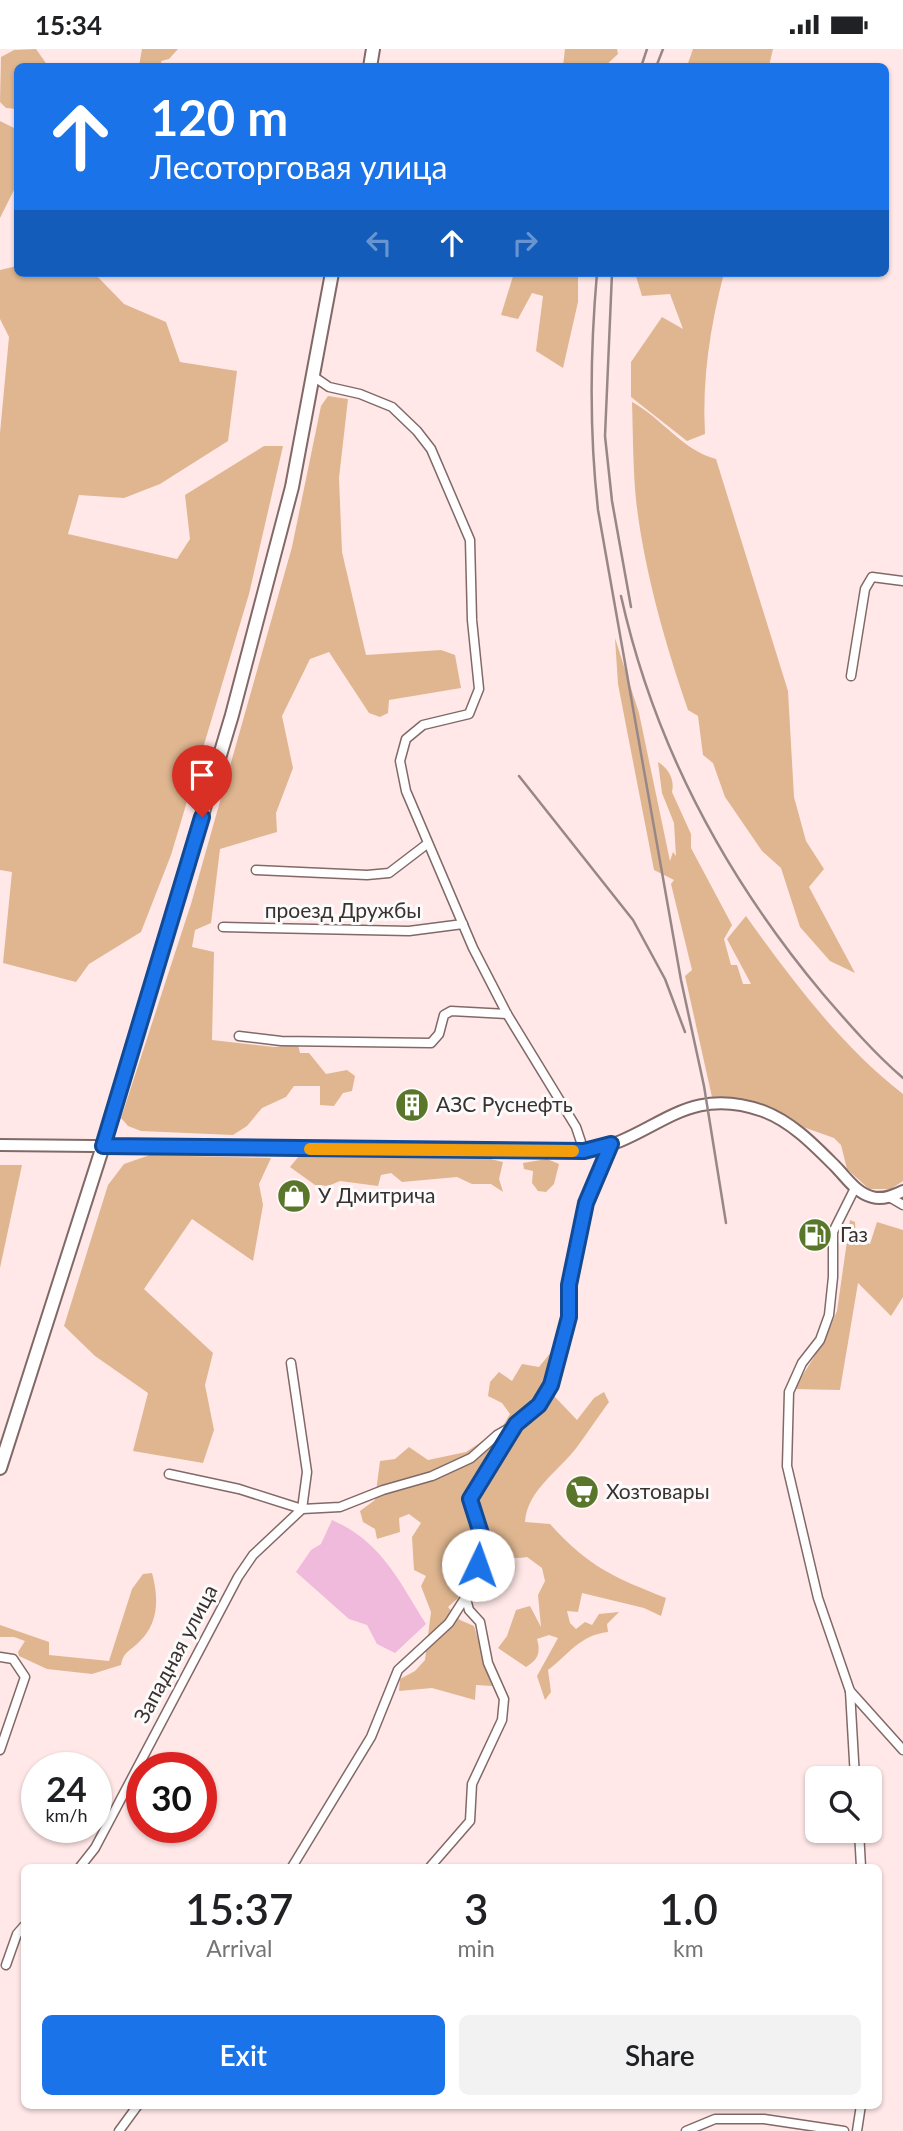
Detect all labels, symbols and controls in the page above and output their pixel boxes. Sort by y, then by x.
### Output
text: 15:34 [35,9,102,41]
text: 120 m [150,88,288,146]
icon: ahead [35,91,126,182]
text: Лесоторговая улица [150,147,447,186]
icon: left [360,224,398,262]
icon: ahead [433,224,471,262]
icon: right [506,224,544,262]
pin [172,745,232,817]
icon: arrive [183,756,221,794]
street label: проезд Дружбы [265,897,421,922]
building icon: АЗС Руснефть [393,1086,431,1124]
place label: АЗС Руснефть [436,1091,573,1116]
shop icon: У Дмитрича [275,1177,313,1215]
place label: У Дмитрича [318,1182,435,1207]
fuel station icon: Газ [796,1216,834,1254]
place label: Газ [840,1221,868,1246]
supermarket icon: Хозтовары [563,1473,601,1511]
place label: Хозтовары [606,1478,710,1503]
position arrow [441,1528,515,1602]
street label: Западная улица [128,1580,222,1727]
speed limit sign: 30 [126,1752,217,1843]
map controls [805,1766,882,1843]
button: search [805,1766,882,1843]
text: 24 [46,1767,87,1809]
text: km/h [45,1804,88,1826]
text: 15:37 [185,1884,293,1934]
text: 3 [464,1884,488,1934]
text: 1.0 [659,1884,718,1934]
text: Arrival [206,1934,272,1962]
text: min [458,1934,495,1962]
text: km [673,1934,704,1962]
button: Exit [42,2015,445,2095]
button: Share [459,2015,861,2095]

